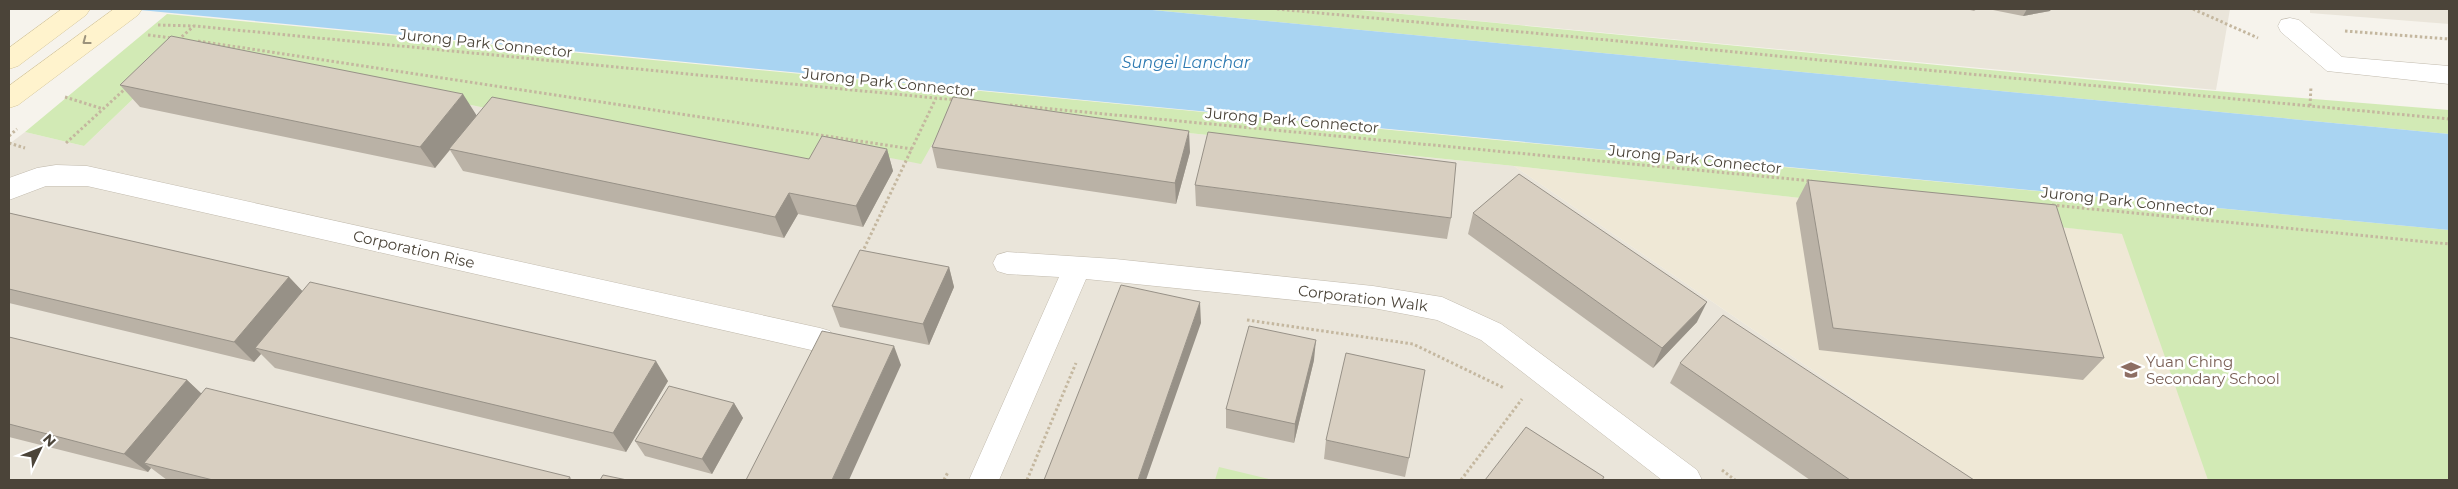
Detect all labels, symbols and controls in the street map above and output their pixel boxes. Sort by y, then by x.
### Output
street label: Jurong Park Connector [397,24,574,62]
one-way arrow [83,35,92,43]
water label: Sungei Lanchar [1122,53,1251,72]
street label: Jurong Park Connector [800,63,977,101]
street label: Jurong Park Connector [1203,103,1380,137]
street label: Jurong Park Connector [1606,140,1783,178]
street label: Jurong Park Connector [2039,182,2216,220]
street label: Corporation Rise [351,226,477,272]
street label: Corporation Walk [1297,281,1429,315]
place label: Yuan Ching Secondary School [2146,352,2280,388]
school or university icon: Yuan Ching Secondary School [2120,359,2142,381]
north arrow [15,424,65,474]
text: N [39,430,60,450]

